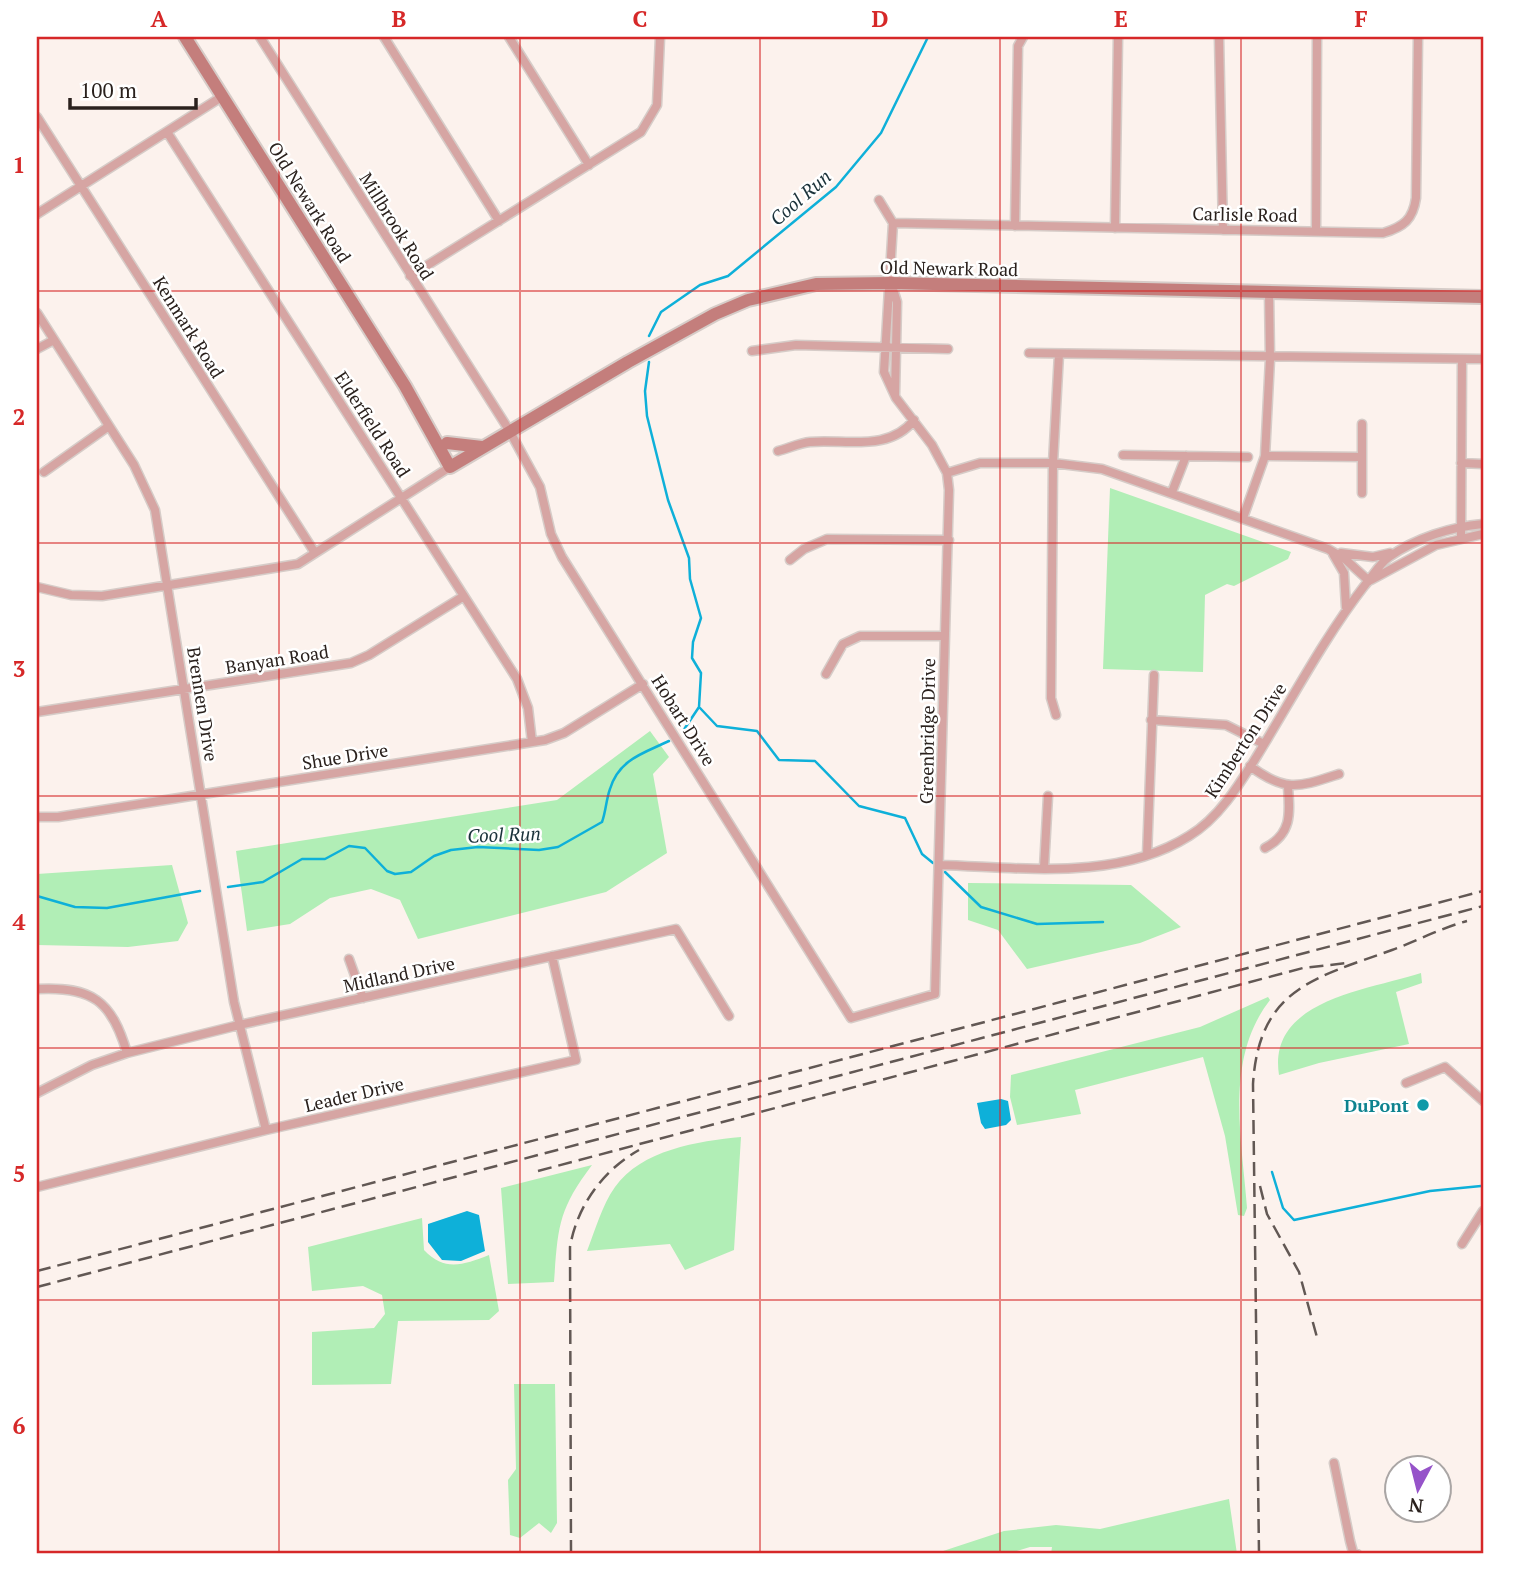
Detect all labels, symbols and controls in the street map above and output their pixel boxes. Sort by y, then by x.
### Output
text: A [151,3,168,34]
text: B [392,3,407,34]
text: C [633,3,648,34]
text: D [872,3,889,34]
text: E [1114,3,1128,34]
text: F [1354,3,1368,34]
scale bar [70,66,196,110]
text: 100 m [80,76,137,104]
street label: Old Newark Road [263,137,357,267]
text: 1 [13,149,26,180]
water label: Cool Run [764,163,836,231]
street label: Millbrook Road [354,168,440,284]
street label: Carlisle Road [1192,201,1298,227]
street label: Old Newark Road [880,255,1018,281]
street label: Kenmark Road [148,272,230,382]
street label: Elderfield Road [330,366,416,482]
text: 2 [13,401,26,432]
street label: Banyan Road [224,639,330,679]
street label: Brennen Drive [182,645,224,763]
text: 3 [13,653,26,684]
street label: Greenbridge Drive [914,658,940,804]
street label: Hobart Drive [647,670,721,770]
street label: Kimberton Drive [1199,678,1291,802]
street label: Shue Drive [300,737,390,775]
water label: Cool Run [467,820,541,848]
text: 4 [13,906,26,937]
street label: Midland Drive [341,950,457,998]
street label: Leader Drive [302,1071,406,1117]
place label: DuPont [1344,1093,1409,1117]
marker: DuPont [1415,1097,1431,1113]
text: 5 [13,1158,26,1189]
text: 6 [13,1410,26,1441]
north arrow [1384,1454,1454,1524]
text: N [1407,1493,1425,1520]

